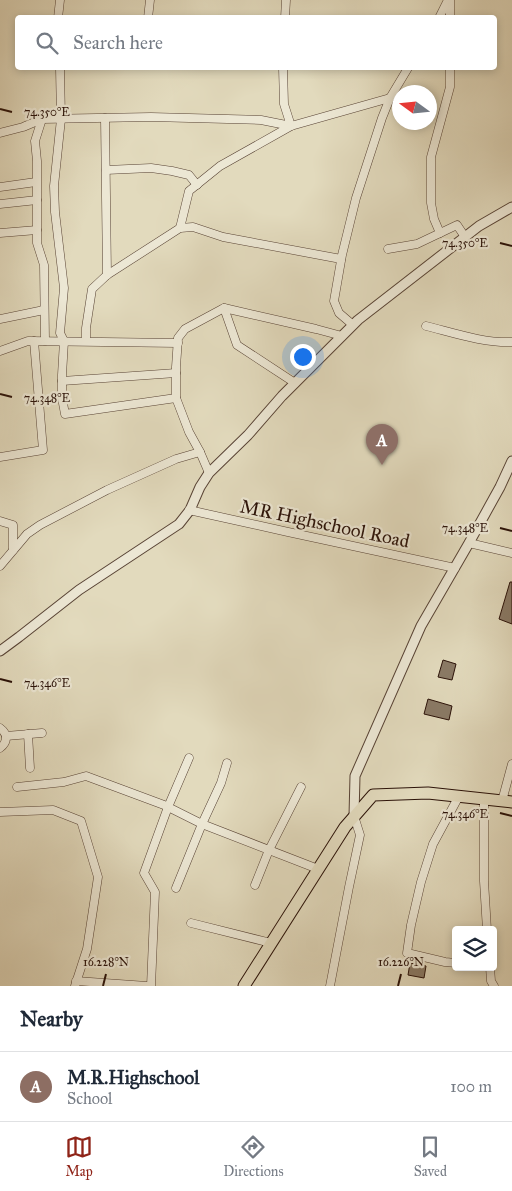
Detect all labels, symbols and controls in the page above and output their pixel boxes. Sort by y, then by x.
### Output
search box [15,15,497,70]
icon: search [33,29,61,57]
text: Search here [73,31,163,54]
north arrow [392,85,437,130]
text: 74.350°E [24,105,70,119]
text: 74.350°E [442,236,488,250]
your location [290,344,316,370]
text: 74.348°E [24,391,71,405]
pin: A [366,424,398,465]
street label: MR Highschool Road [238,494,412,554]
text: 74.348°E [442,521,489,535]
text: 74.346°E [24,676,70,690]
text: 74.346°E [442,807,488,821]
map controls [452,926,497,971]
button: layers [452,926,497,971]
text: 16.228°N [83,955,129,969]
text: 16.226°N [378,955,424,969]
text: Nearby [20,1006,83,1032]
text: M.R.Highschool [67,1066,199,1089]
text: A [31,1077,41,1096]
text: 100 m [450,1077,492,1096]
text: School [67,1089,112,1108]
tab: Map [65,1133,93,1180]
tab: Directions [223,1133,284,1180]
tab: Saved [414,1133,447,1180]

